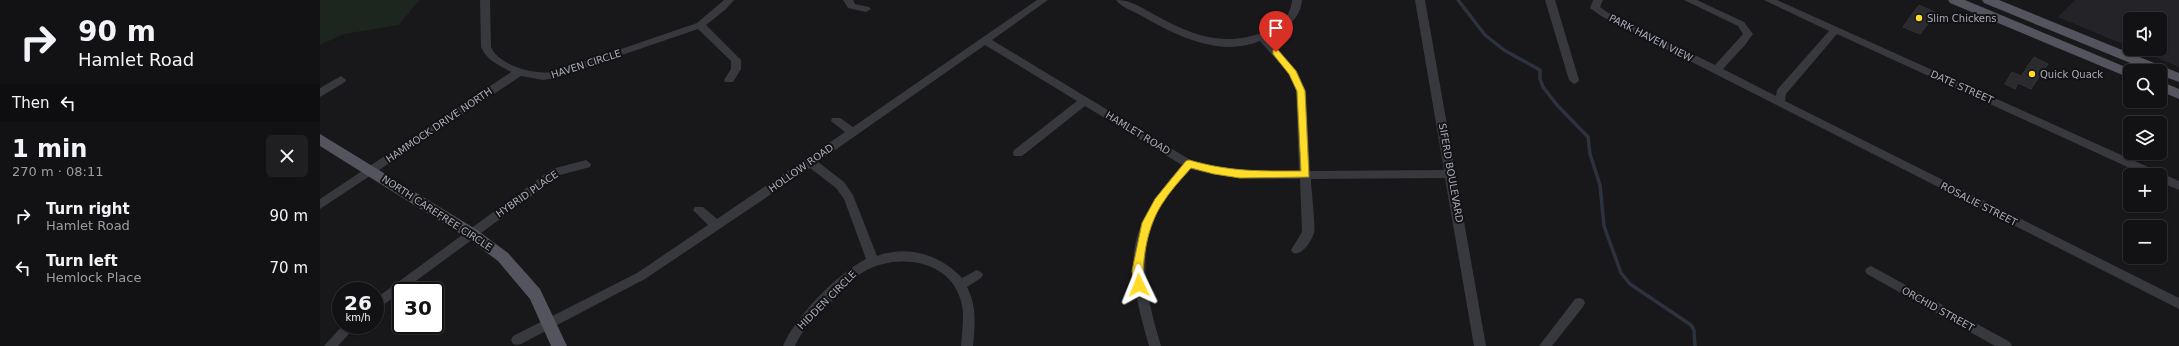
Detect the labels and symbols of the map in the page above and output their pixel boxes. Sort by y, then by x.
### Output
pin [1259,11,1293,52]
street label: PARK HAVEN VIEW [1607,12,1695,64]
marker: Slim Chickens [1914,13,1924,23]
place label: Slim Chickens [1927,13,1997,24]
street label: HAVEN CIRCLE [550,48,622,80]
street label: DATE STREET [1929,68,1996,106]
marker: Quick Quack [2027,69,2037,79]
place label: Quick Quack [2040,69,2103,80]
street label: HAMMOCK DRIVE NORTH [384,85,494,165]
street label: HAMLET ROAD [1104,109,1173,157]
street label: SIFERD BOULEVARD [1437,122,1465,224]
street label: HOLLOW ROAD [767,141,836,194]
street label: HYBRID PLACE [494,169,560,219]
street label: NORTH CAREFREE CIRCLE [380,173,494,253]
street label: ROSALIE STREET [1939,180,2020,228]
position arrow [1118,264,1160,306]
street label: HIDDEN CIRCLE [795,268,859,332]
speed limit sign: 30 [392,282,444,334]
street label: ORCHID STREET [1900,285,1977,334]

